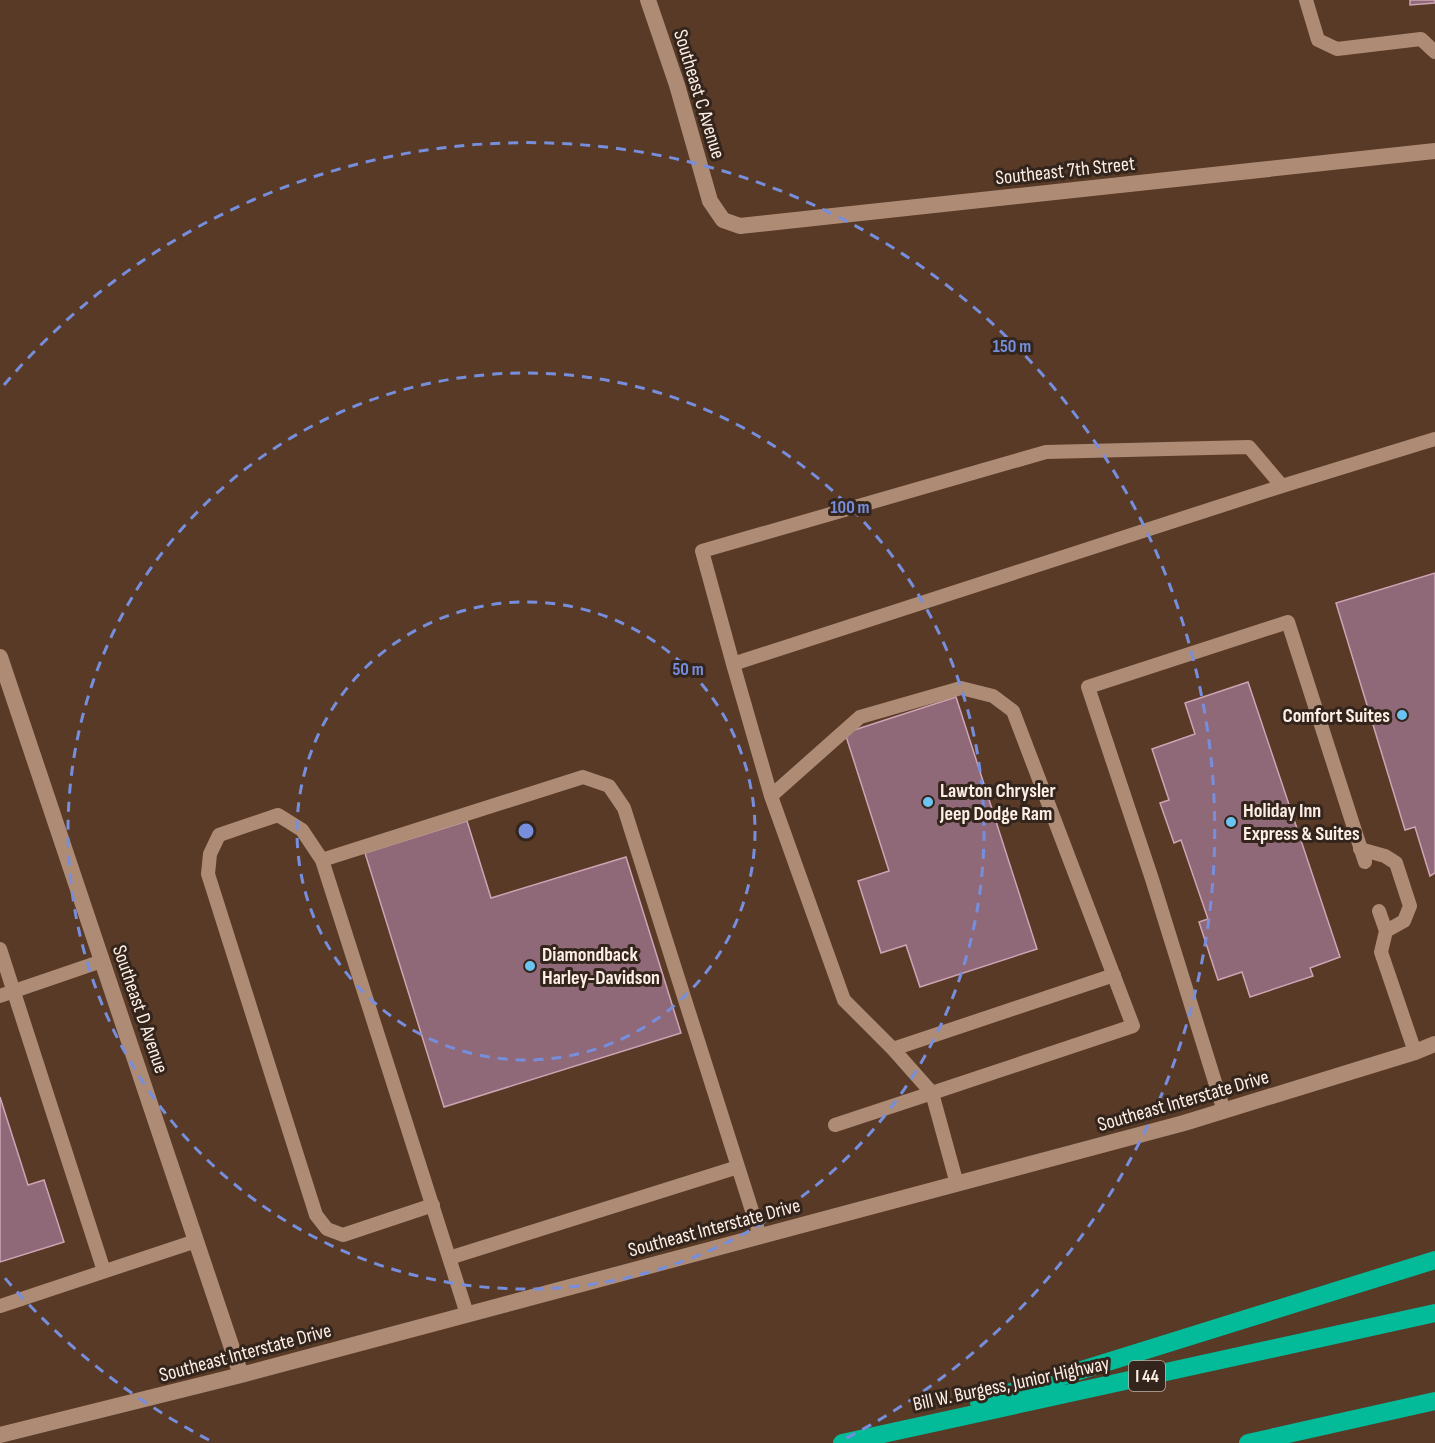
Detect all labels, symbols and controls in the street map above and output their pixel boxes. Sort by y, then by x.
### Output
street label: Southeast C Avenue [668,27,730,162]
street label: Southeast 7th Street [994,152,1136,190]
text: 150 m [993,336,1031,357]
text: 100 m [831,497,870,518]
text: 50 m [672,659,704,680]
place label: Comfort Suites [1283,704,1390,728]
marker: Comfort Suites [1395,708,1409,722]
place label: Lawton Chrysler Jeep Dodge Ram [939,779,1056,826]
marker: Lawton Chrysler Jeep Dodge Ram [921,795,935,809]
place label: Holiday Inn Express & Suites [1243,799,1360,846]
marker: Holiday Inn Express & Suites [1224,815,1238,829]
centre of rings [516,821,536,841]
street label: Southeast D Avenue [107,942,173,1077]
place label: Diamondback Harley-Davidson [542,943,660,990]
marker: Diamondback Harley-Davidson [523,959,537,973]
street label: Southeast Interstate Drive [1095,1065,1272,1137]
street label: Southeast Interstate Drive [626,1193,803,1262]
street label: Southeast Interstate Drive [157,1318,334,1387]
street label: Bill W. Burgess, Junior Highway [911,1351,1112,1417]
road number: I 44 [1129,1361,1165,1391]

